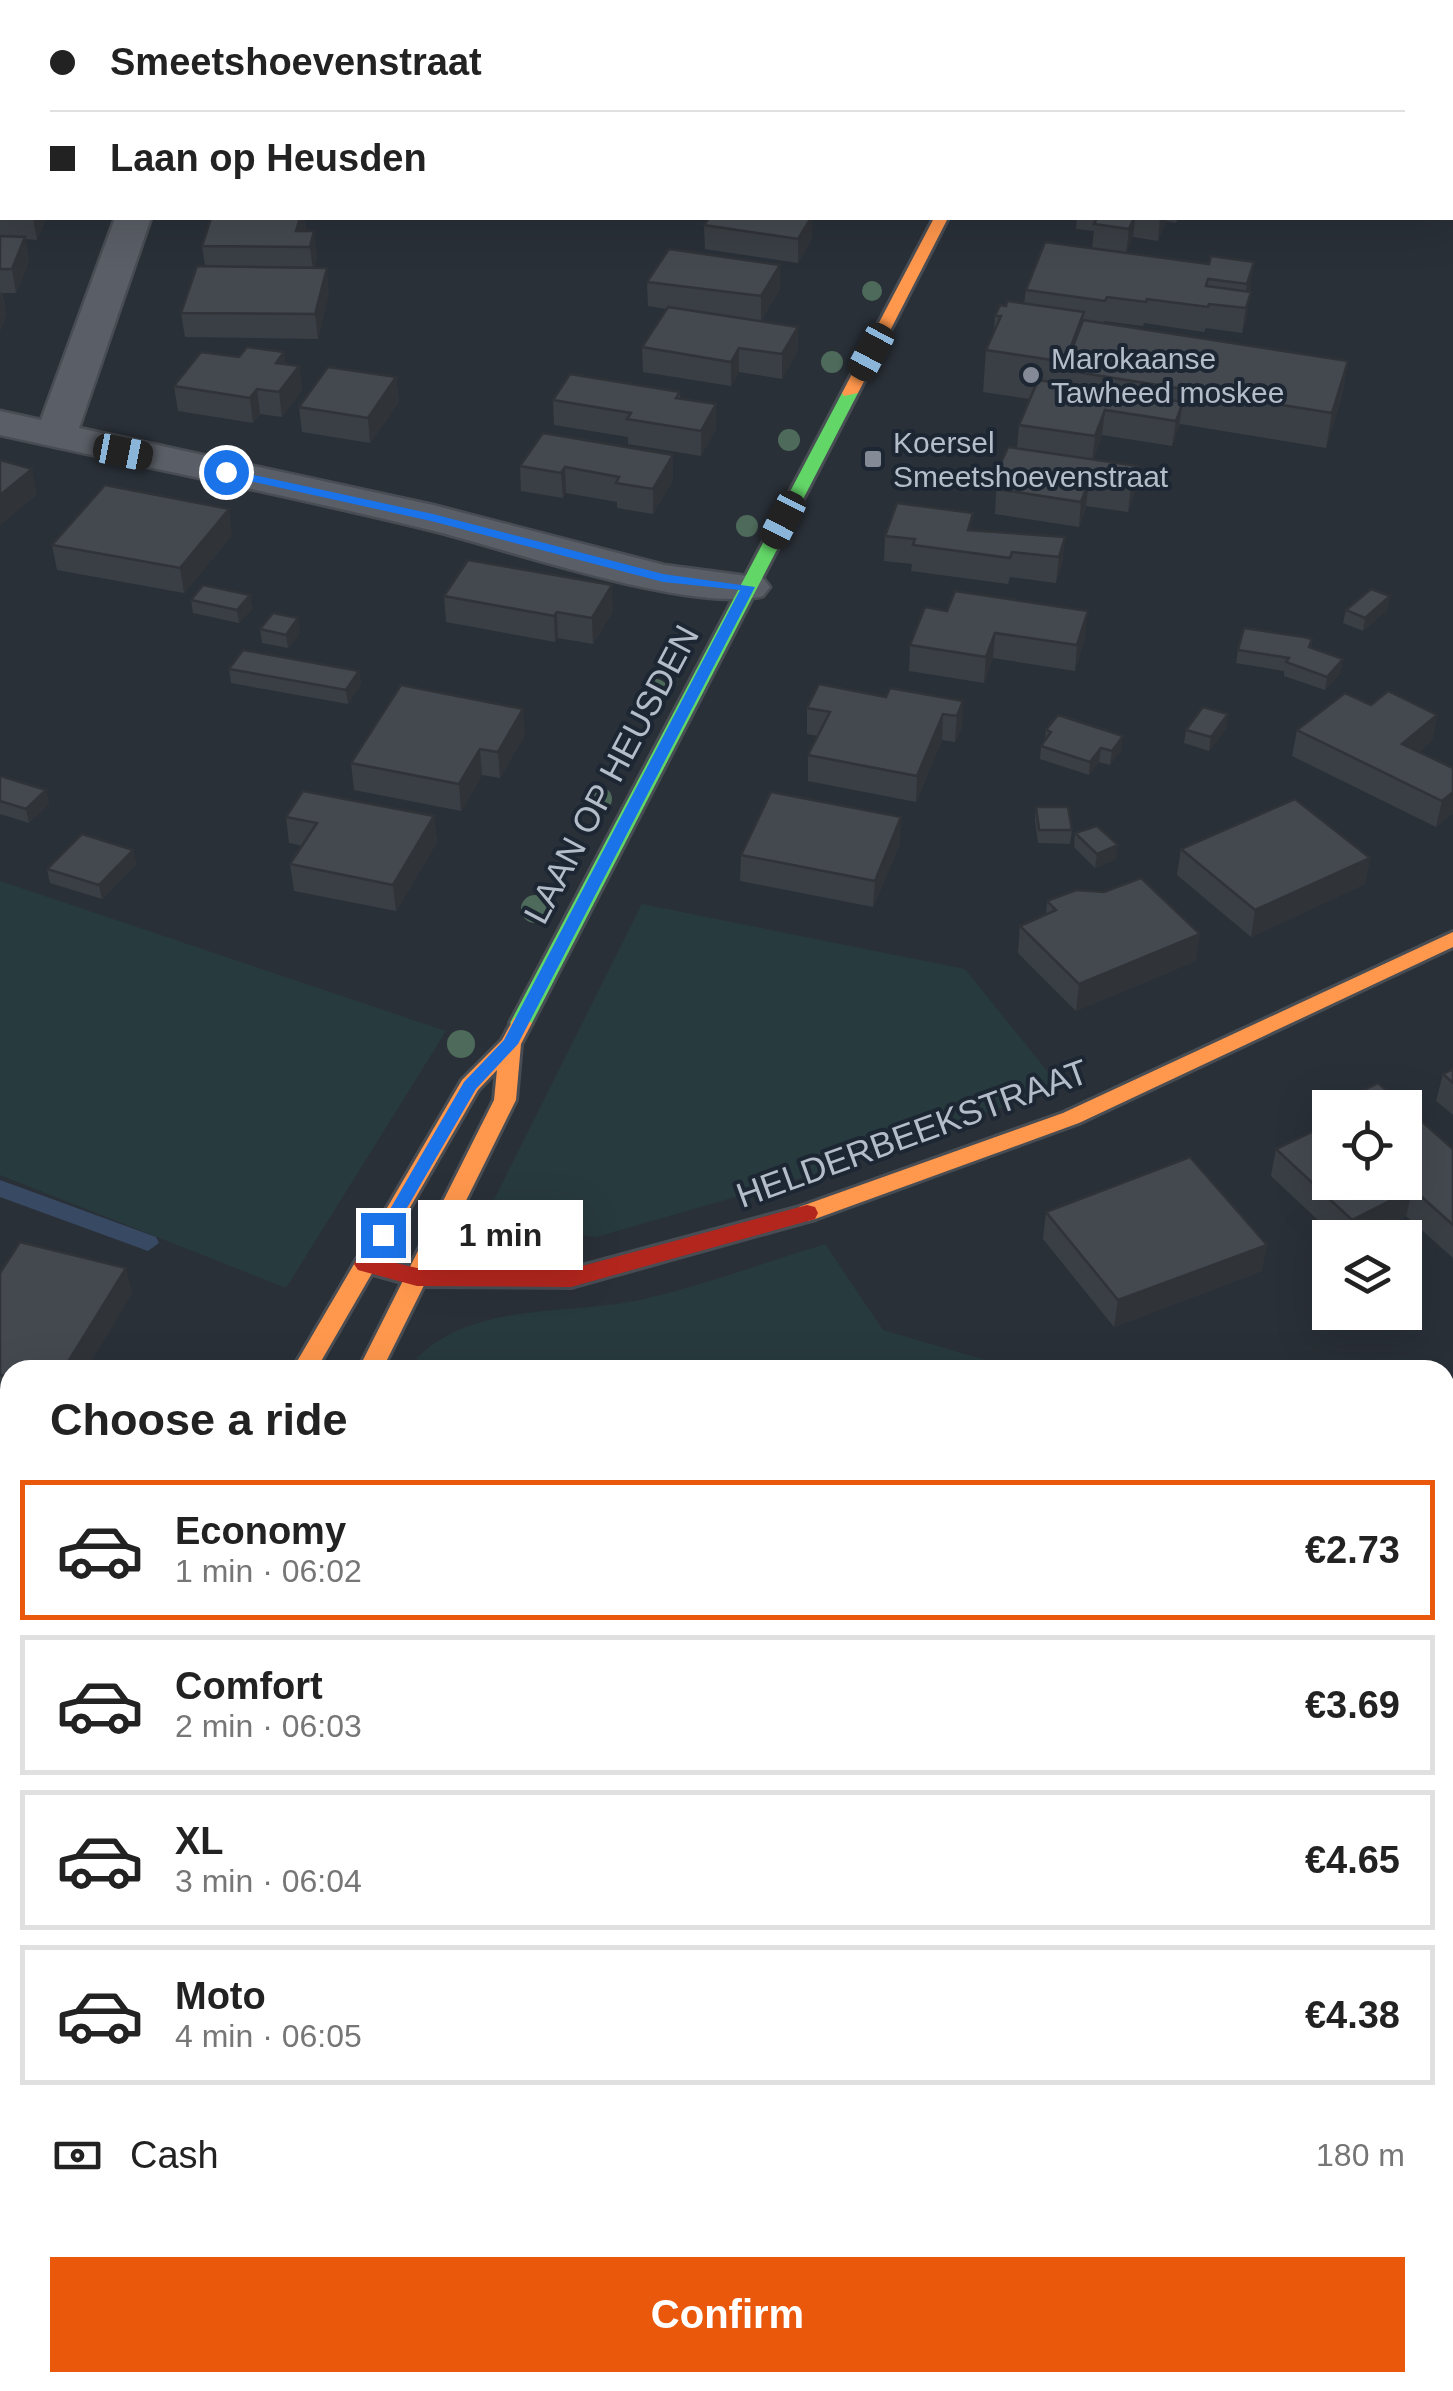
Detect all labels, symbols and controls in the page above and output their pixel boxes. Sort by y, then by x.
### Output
text: Smeetshoevenstraat [110,41,482,83]
text: Laan op Heusden [110,137,427,179]
car [844,318,898,386]
place label: Marokaanse Tawheed moskee [1051,342,1284,409]
marker: Marokaanse Tawheed moskee [1020,364,1042,386]
place label: Koersel Smeetshoevenstraat [893,426,1169,493]
car [91,432,155,472]
marker: Koersel Smeetshoevenstraat [862,448,884,470]
route start [204,450,249,495]
car [756,486,810,554]
street label: LAAN OP HEUSDEN [516,618,706,930]
street label: HELDERBEEKSTRAAT [731,1051,1093,1215]
map controls [1312,1090,1422,1330]
button: locate [1312,1090,1422,1200]
callout: 1 min [418,1200,583,1270]
route end [361,1213,406,1258]
text: 1 min [459,1217,542,1253]
button: layers [1312,1220,1422,1330]
text: Choose a ride [50,1394,348,1445]
icon: car [55,1505,145,1595]
text: Economy [175,1510,346,1552]
text: €2.73 [1305,1529,1400,1571]
text: 1 min · 06:02 [175,1553,362,1589]
icon: car [55,1660,145,1750]
text: Comfort [175,1665,323,1707]
text: €3.69 [1305,1684,1400,1726]
text: 2 min · 06:03 [175,1708,362,1744]
icon: car [55,1815,145,1905]
text: XL [175,1820,224,1862]
text: €4.65 [1305,1839,1400,1881]
text: 3 min · 06:04 [175,1863,362,1899]
icon: car [55,1970,145,2060]
text: Moto [175,1975,266,2017]
text: €4.38 [1305,1994,1400,2036]
text: 4 min · 06:05 [175,2018,362,2054]
icon: cash [50,2128,105,2183]
text: Cash [130,2134,219,2176]
text: 180 m [1316,2137,1405,2173]
button: Confirm [50,2257,1405,2372]

